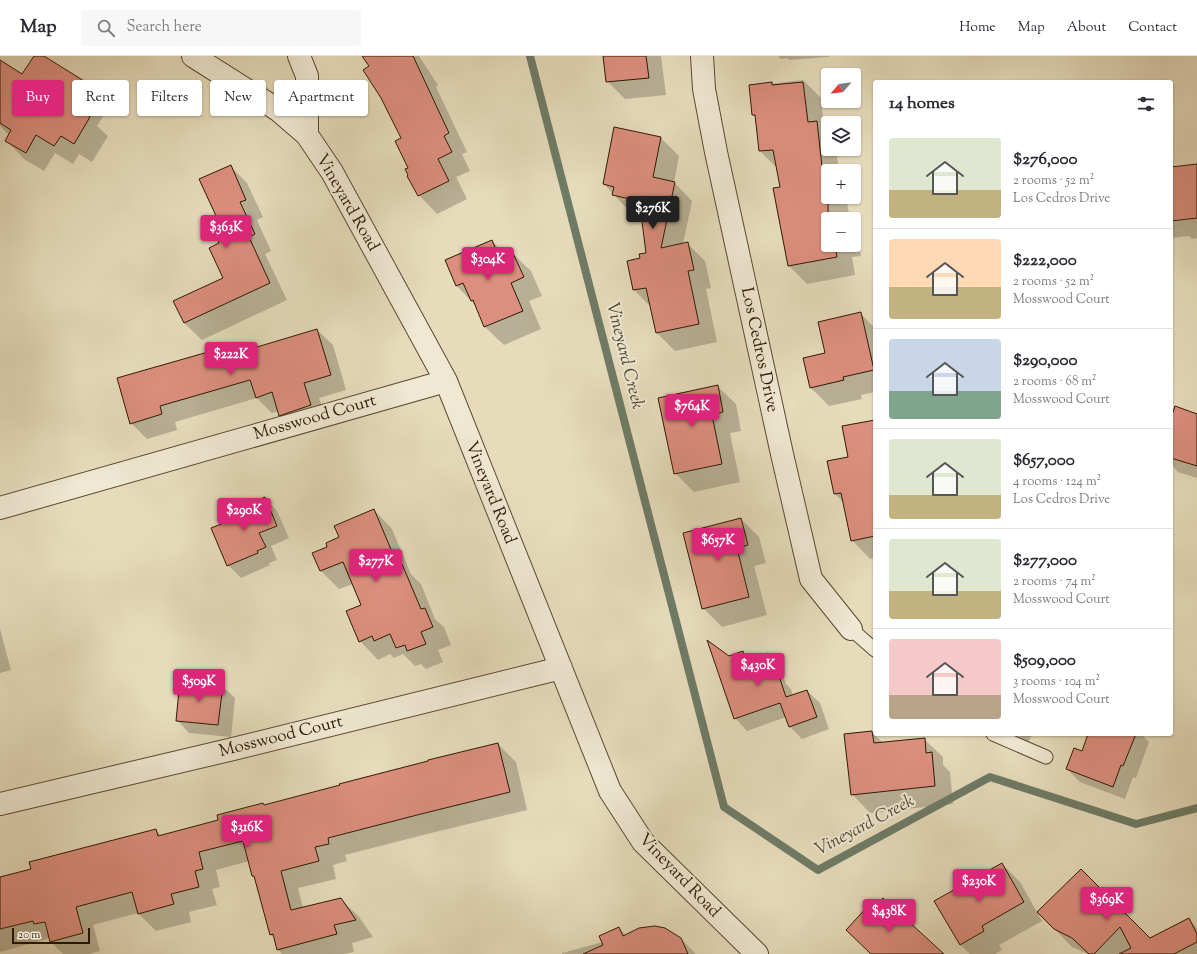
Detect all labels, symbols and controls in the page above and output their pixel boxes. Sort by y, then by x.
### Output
search box [81,10,361,46]
text: Map [20,14,57,41]
icon: search [95,17,117,39]
text: Search here [127,17,202,38]
text: Home [959,18,996,38]
text: Map [1018,18,1045,38]
text: About [1067,18,1106,38]
text: Contact [1128,18,1177,38]
north arrow [821,68,861,108]
map controls [821,68,861,252]
chip: Buy [12,80,64,116]
chip: Rent [72,80,129,116]
chip: Filters [137,80,202,116]
chip: New [210,80,266,116]
chip: Apartment [274,80,368,116]
text: 14 homes [889,92,955,116]
icon: filters [1135,93,1157,115]
button: layers [821,116,861,156]
text: $276,000 [1013,148,1077,172]
street label: Vineyard Road [309,150,385,257]
icon: home [921,154,969,202]
button: + [821,164,861,204]
text: 2 rooms · 52 m² [1013,172,1094,190]
text: Los Cedros Drive [1013,190,1110,208]
pin: $276K [625,196,681,230]
text: $276K [635,200,671,218]
button: − [821,212,861,252]
pin: $363K [198,215,254,249]
text: $363K [209,219,243,237]
pin: $304K [460,247,516,281]
text: $222,000 [1013,249,1077,273]
text: $304K [471,251,505,269]
icon: home [921,255,969,303]
text: 2 rooms · 52 m² [1013,273,1094,291]
street label: Los Cedros Drive [734,285,784,415]
text: Mosswood Court [1013,291,1110,309]
water label: Vineyard Creek [598,300,650,412]
pin: $222K [203,342,259,376]
text: $222K [214,346,248,364]
text: $290,000 [1013,349,1078,373]
icon: home [921,355,969,403]
text: 2 rooms · 68 m² [1013,373,1097,391]
street label: Mosswood Court [251,389,379,447]
text: Mosswood Court [1013,391,1110,409]
pin: $764K [664,394,720,428]
text: $764K [674,398,710,416]
street label: Vineyard Road [458,438,522,548]
text: $657,000 [1013,449,1075,473]
icon: home [921,455,969,503]
text: 4 rooms · 124 m² [1013,473,1101,491]
text: Los Cedros Drive [1013,491,1110,509]
pin: $290K [216,498,272,532]
text: $290K [226,502,262,520]
pin: $657K [690,528,746,562]
text: $657K [701,532,735,550]
pin: $277K [348,549,404,583]
text: $277,000 [1013,549,1077,573]
text: $277K [358,553,394,571]
icon: home [921,555,969,603]
text: 2 rooms · 74 m² [1013,573,1096,591]
text: Mosswood Court [1013,591,1110,609]
text: $509,000 [1013,649,1076,673]
pin: $430K [730,653,786,687]
icon: home [921,655,969,703]
text: $430K [741,657,775,675]
pin: $509K [171,669,227,703]
text: $509K [182,673,216,691]
text: 3 rooms · 104 m² [1013,673,1100,691]
text: Mosswood Court [1013,691,1110,709]
street label: Mosswood Court [217,710,345,764]
water label: Vineyard Creek [811,789,919,863]
pin: $316K [219,815,275,849]
text: $316K [231,819,263,837]
street label: Vineyard Road [633,828,726,924]
pin: $230K [951,869,1007,903]
text: $230K [962,873,996,891]
pin: $369K [1079,887,1135,921]
text: $369K [1090,891,1124,909]
pin: $438K [861,899,917,933]
text: $438K [872,903,906,921]
scale bar [12,926,90,945]
text: 20 m [18,927,40,943]

